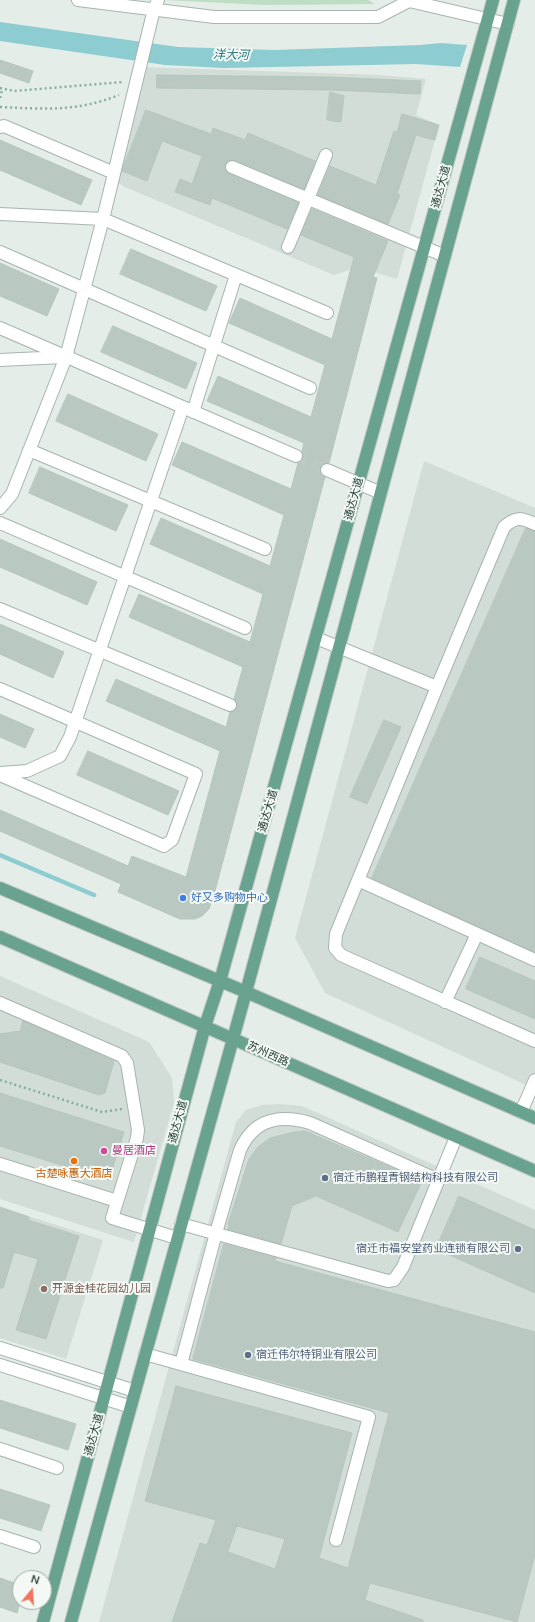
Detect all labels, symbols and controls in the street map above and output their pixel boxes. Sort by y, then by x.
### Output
water label: 洋大河 [213,47,249,63]
street label: 通达大道 [429,164,453,210]
street label: 通达大道 [342,476,366,522]
street label: 通达大道 [256,788,280,834]
place label: 好又多购物中心 [191,891,268,905]
marker: 好又多购物中心 [178,893,188,903]
street label: 苏州西路 [245,1039,291,1069]
street label: 通达大道 [166,1099,190,1145]
place label: 曼居酒店 [112,1144,156,1158]
marker: 曼居酒店 [99,1146,109,1156]
marker: 古楚咏惠大酒店 [69,1156,79,1166]
place label: 古楚咏惠大酒店 [36,1167,112,1181]
place label: 宿迁市鹏程青钢结构科技有限公司 [333,1171,498,1185]
marker: 宿迁市鹏程青钢结构科技有限公司 [320,1173,330,1183]
place label: 宿迁市福安堂药业连锁有限公司 [356,1242,510,1256]
marker: 宿迁市福安堂药业连锁有限公司 [513,1244,523,1254]
place label: 开源金桂花园幼儿园 [52,1282,151,1296]
marker: 开源金桂花园幼儿园 [39,1284,49,1294]
place label: 宿迁伟尔特铜业有限公司 [256,1348,377,1362]
marker: 宿迁伟尔特铜业有限公司 [243,1350,253,1360]
street label: 通达大道 [82,1412,106,1458]
north arrow [12,1570,52,1610]
text: N [29,1572,42,1587]

